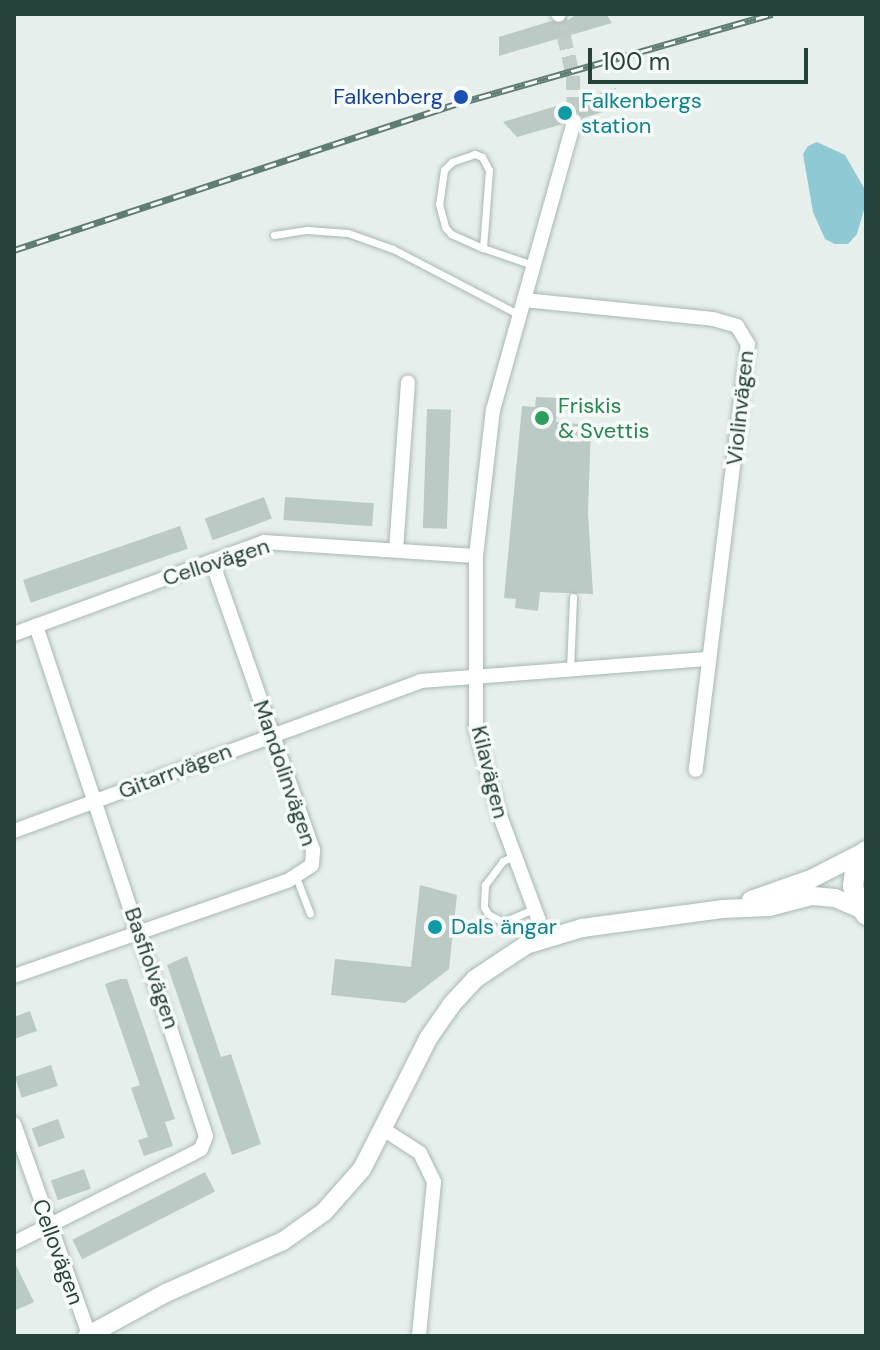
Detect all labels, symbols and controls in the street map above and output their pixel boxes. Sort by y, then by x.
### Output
scale bar [592,32,812,82]
text: 100 m [602,46,670,77]
place label: Falkenberg [333,84,443,110]
marker: Falkenberg [450,86,472,108]
place label: Falkenbergs station [581,87,702,138]
marker: Falkenbergs station [556,104,574,122]
street label: Violinvägen [721,349,759,467]
place label: Friskis & Svettis [558,392,649,444]
marker: Friskis & Svettis [533,409,551,427]
street label: Cellovägen [159,532,273,592]
street label: Mandolinvägen [248,697,322,849]
street label: Kilavägen [466,723,514,821]
street label: Gitarrvägen [115,737,235,805]
street label: Basfiolvägen [119,904,185,1032]
place label: Dals ängar [451,914,557,940]
marker: Dals ängar [426,918,444,936]
street label: Cellovägen [27,1196,89,1308]

